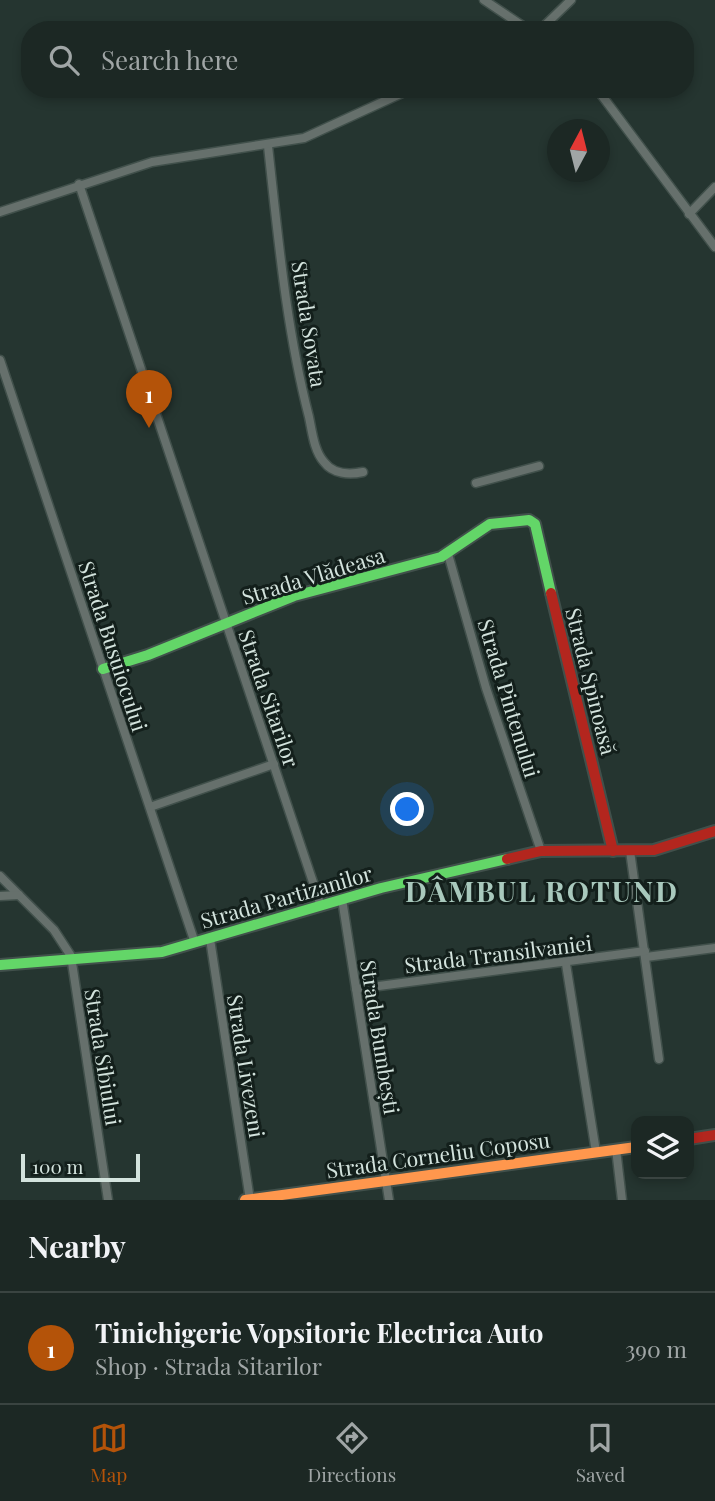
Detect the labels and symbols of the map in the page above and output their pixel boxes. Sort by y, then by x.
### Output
north arrow [547,119,610,182]
street label: Strada Sovata [286,259,334,390]
pin: 1 [126,370,172,428]
street label: Strada Vlădeasa [238,540,388,610]
street label: Strada Busuiocului [73,557,155,735]
street label: Strada Spinoasă [560,605,624,758]
street label: Strada Pintenului [473,615,547,781]
street label: Strada Sitarilor [233,625,307,771]
your location [390,792,424,826]
street label: Strada Partizanilor [197,858,376,934]
district label: DÂMBUL ROTUND [405,872,679,909]
street label: Strada Transilvaniei [403,928,593,978]
street label: Strada Bumbești [354,958,407,1116]
street label: Strada Sibiului [79,987,129,1127]
street label: Strada Livezeni [222,992,272,1140]
street label: Strada Corneliu Coposu [324,1124,552,1184]
scale bar [21,1151,140,1183]

